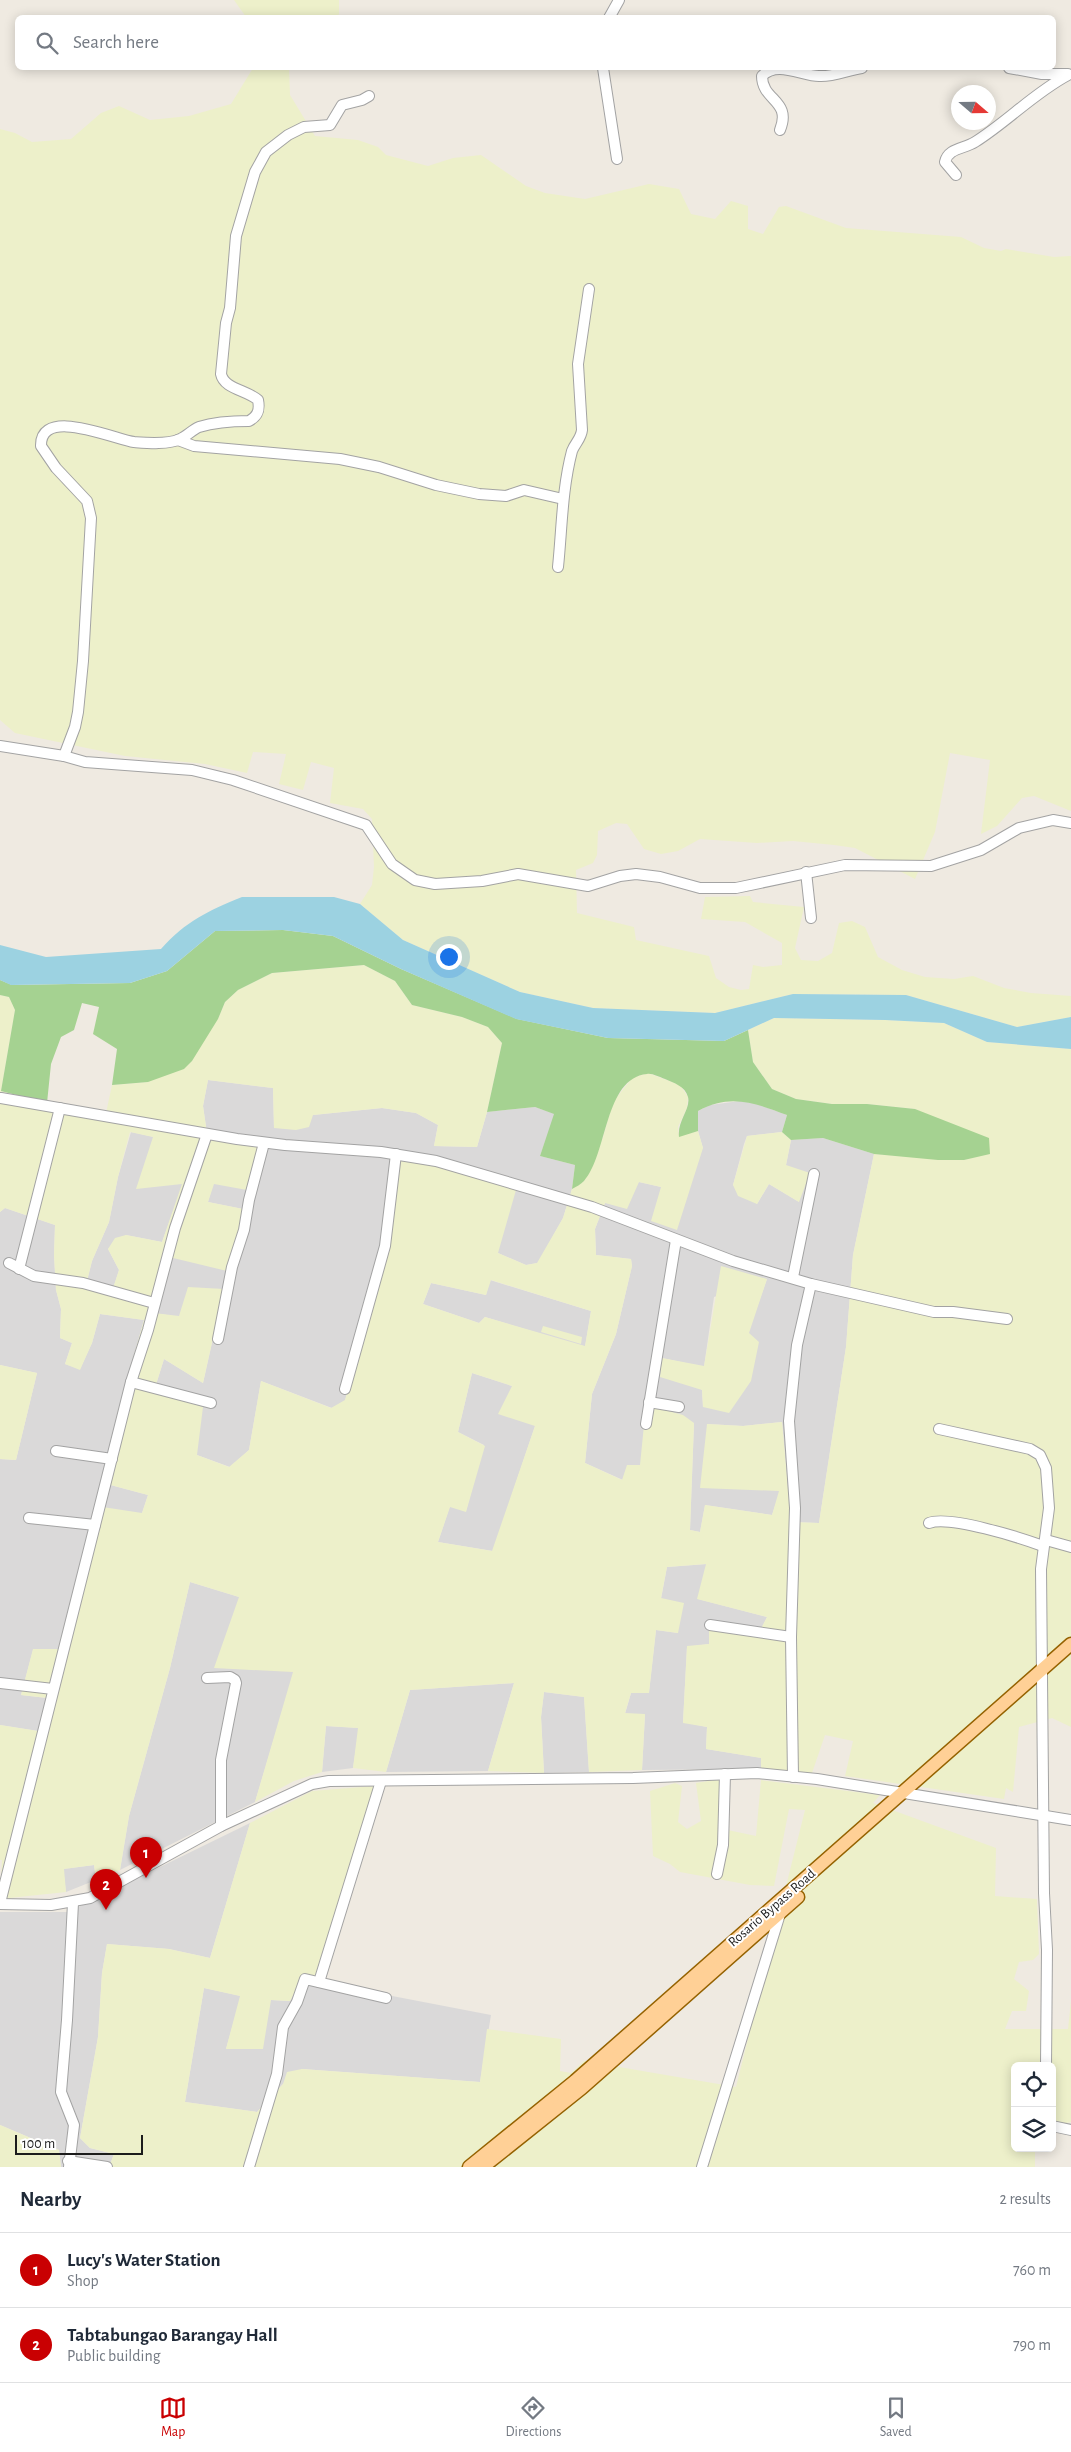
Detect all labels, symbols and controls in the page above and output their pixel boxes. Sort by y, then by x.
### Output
search box [15,15,1056,70]
icon: search [33,29,61,57]
text: Search here [73,33,159,52]
north arrow [951,85,996,130]
your location [436,944,462,970]
pin: 1 [130,1837,162,1878]
street label: Rosario Bypass Road [726,1867,818,1949]
pin: 2 [90,1869,122,1910]
map controls [1011,2062,1056,2152]
button: locate [1011,2062,1056,2107]
button: layers [1011,2107,1056,2152]
scale bar [15,2132,142,2155]
text: 100 m [22,2137,55,2151]
text: Nearby [20,2189,81,2210]
text: 2 results [999,2191,1051,2207]
text: Lucy's Water Station [67,2251,221,2270]
text: 1 [33,2262,39,2278]
text: 760 m [1013,2262,1051,2278]
text: Shop [67,2273,99,2289]
text: Tabtabungao Barangay Hall [67,2326,278,2345]
text: 2 [32,2337,40,2353]
text: 790 m [1013,2337,1051,2353]
text: Public building [67,2348,161,2364]
tab: Map [159,2394,187,2441]
tab: Directions [506,2394,561,2441]
tab: Saved [880,2394,912,2441]

